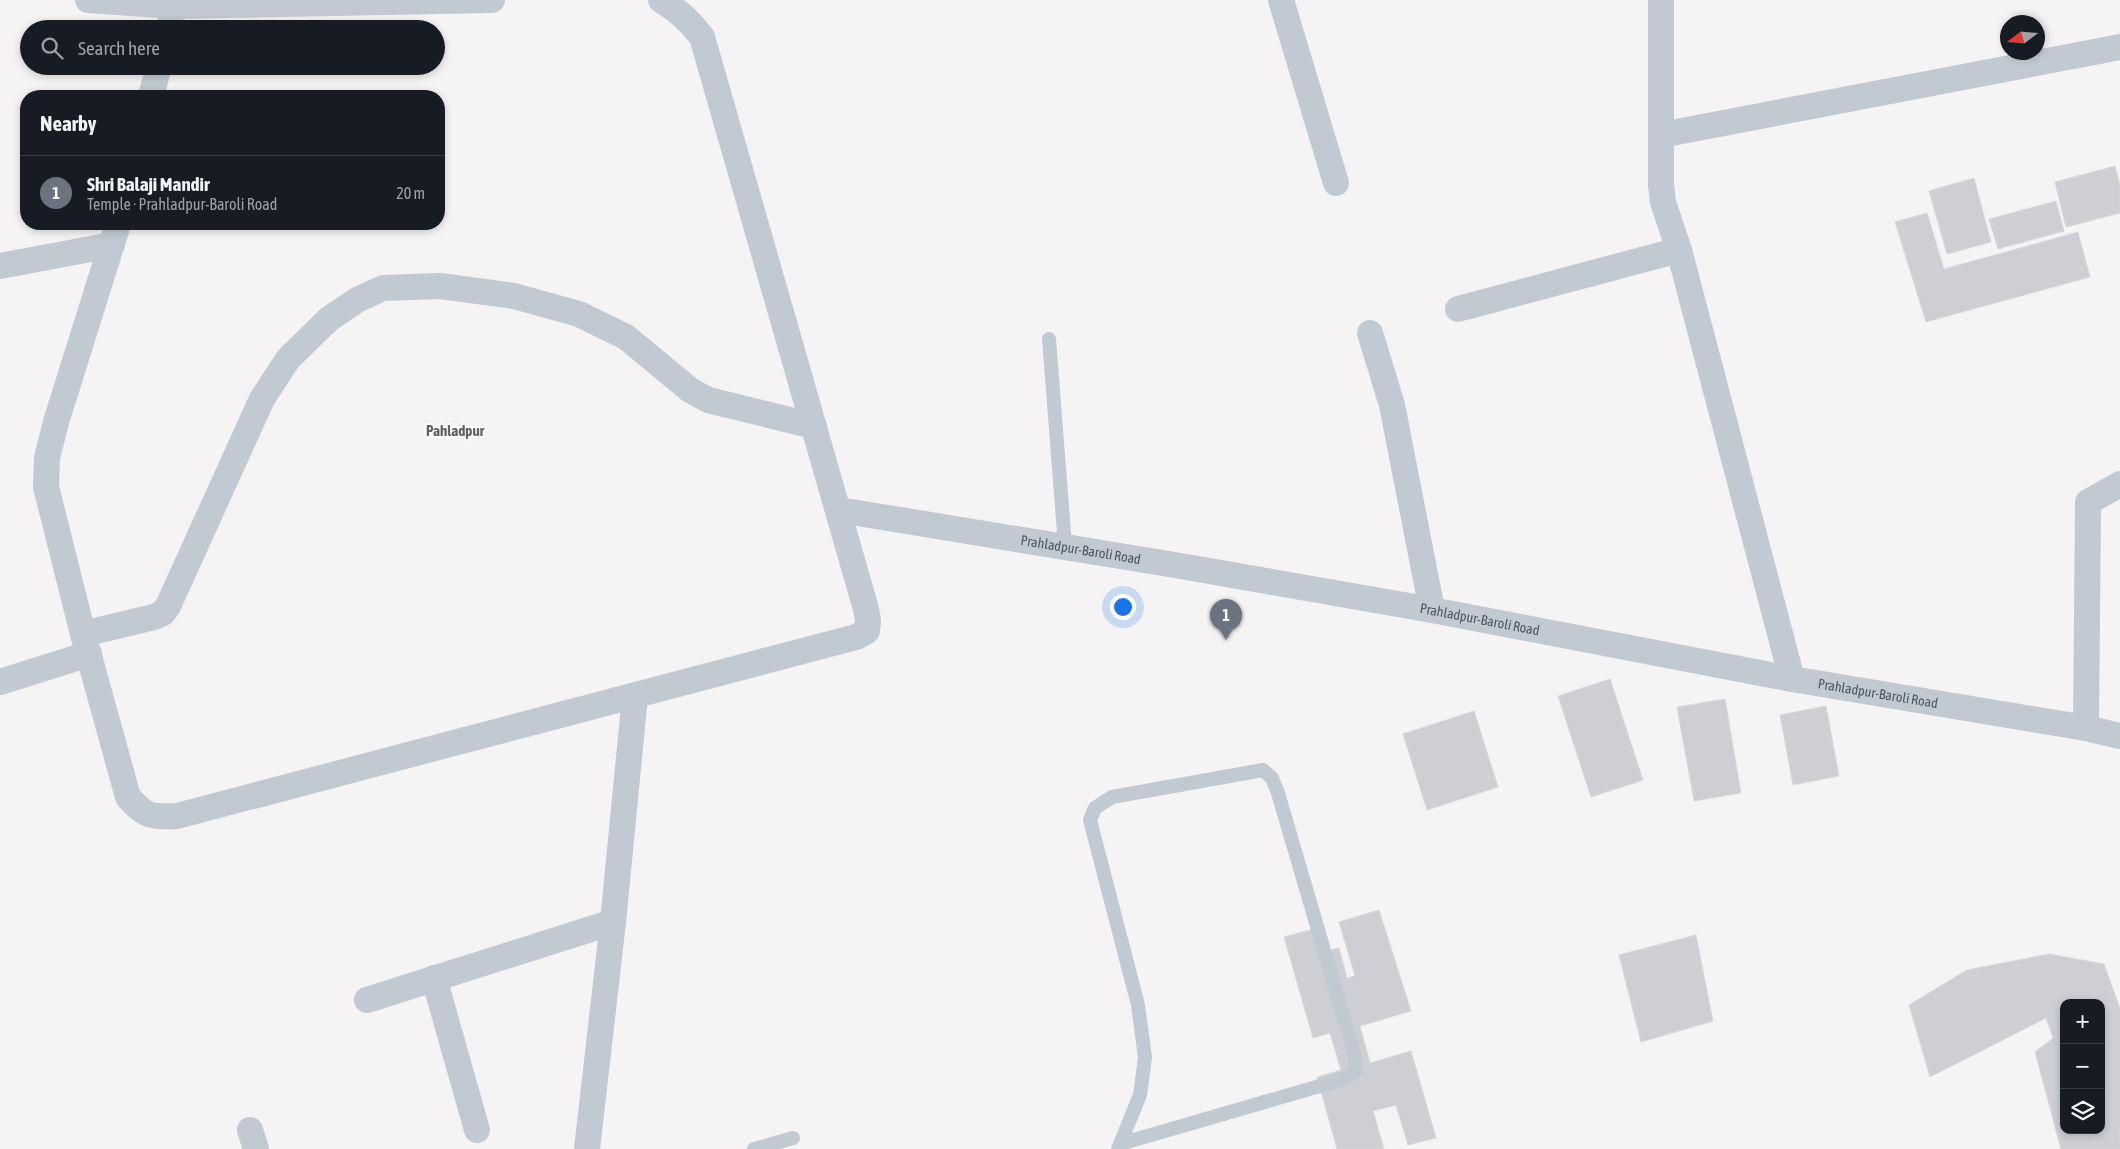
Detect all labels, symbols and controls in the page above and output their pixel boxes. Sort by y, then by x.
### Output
north arrow [2000,15,2045,60]
search box [20,20,445,75]
icon: search [38,34,66,62]
text: Search here [78,37,160,59]
text: Nearby [40,111,96,135]
text: Shri Balaji Mandir [87,173,210,195]
text: 1 [52,184,60,202]
text: 20 m [396,184,425,202]
text: Temple · Prahladpur-Baroli Road [87,195,277,213]
district label: Pahladpur [426,422,485,439]
street label: Prahladpur-Baroli Road [1020,532,1142,567]
your location [1110,594,1136,620]
pin: 1 [1210,599,1242,640]
street label: Prahladpur-Baroli Road [1419,600,1541,638]
street label: Prahladpur-Baroli Road [1817,675,1939,711]
map controls [2060,999,2105,1134]
button: + [2060,999,2105,1044]
button: − [2060,1044,2105,1089]
button: layers [2060,1089,2105,1134]

